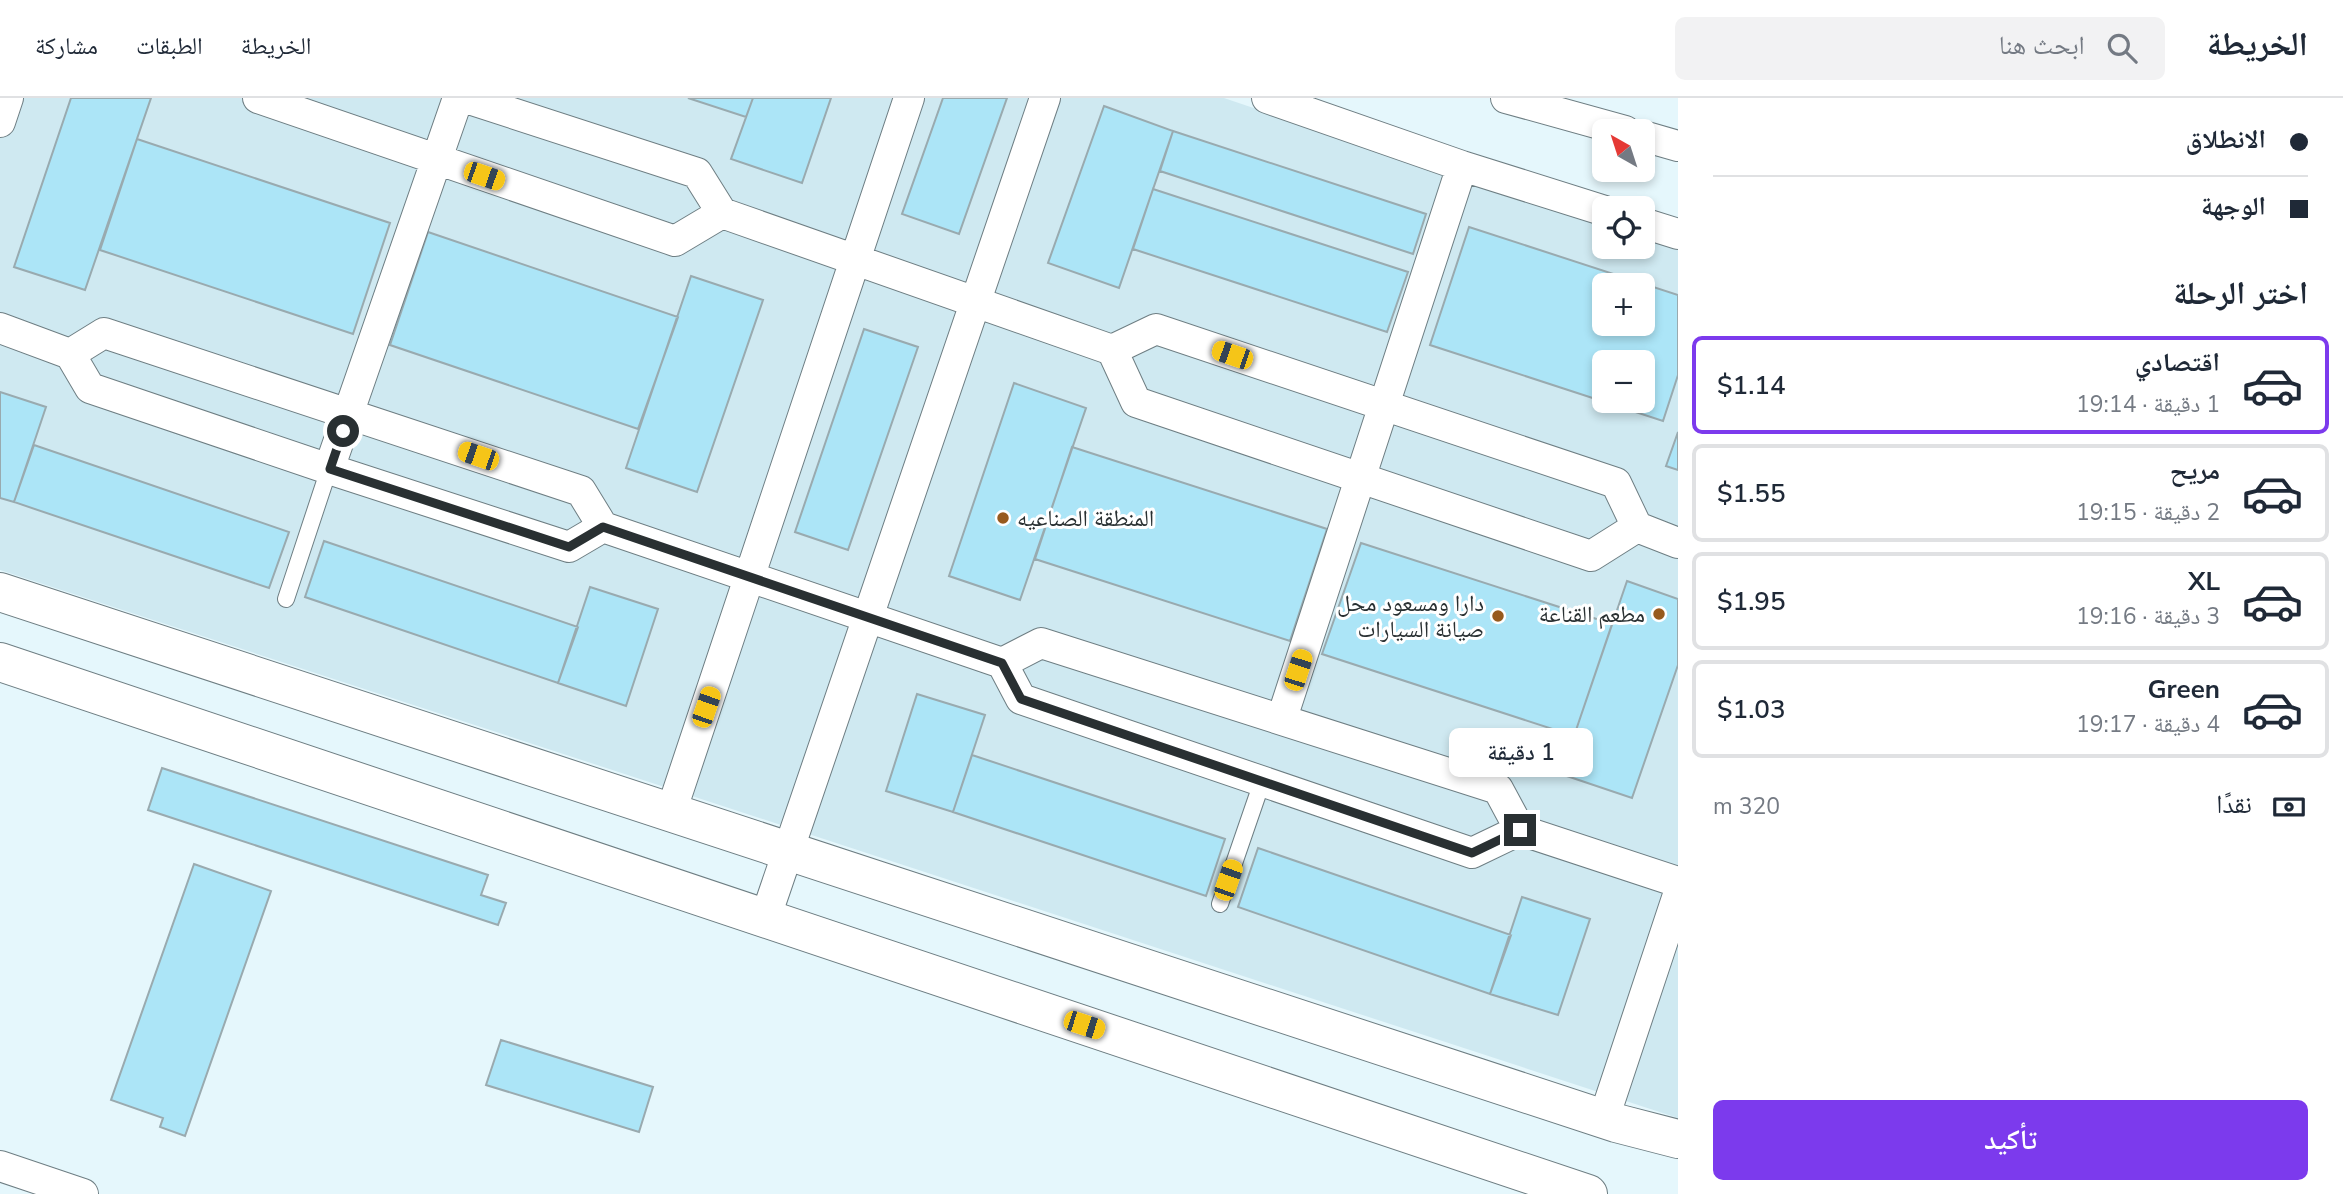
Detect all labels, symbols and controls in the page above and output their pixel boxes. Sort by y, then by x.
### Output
search box [1675,17,2165,80]
text: الخريطة [2207,22,2308,67]
text: ابحث هنا [1999,28,2085,63]
icon: search [2103,29,2141,67]
text: مشاركة [35,30,98,62]
text: الطبقات [136,30,203,62]
text: الخريطة [241,30,311,62]
north arrow [1592,119,1656,182]
map controls [1592,119,1655,413]
text: الانطلاق [2186,122,2266,157]
car [461,159,508,193]
text: الوجهة [2201,189,2266,224]
button: locate [1592,196,1655,259]
text: اختر الرحلة [2173,272,2308,315]
button: + [1592,273,1655,336]
car [1209,338,1256,372]
text: اقتصادي [2135,345,2220,380]
button: − [1592,350,1655,413]
icon: car [2241,354,2304,417]
text: $1.14 [1717,368,1786,403]
text: 1 دقيقة · 19:14 [2076,389,2220,420]
route start [327,415,359,447]
car [455,439,502,473]
text: مريح [2170,453,2220,488]
icon: car [2241,462,2304,525]
text: $1.55 [1717,476,1786,511]
text: 2 دقيقة · 19:15 [2076,497,2220,528]
place label: المنطقة الصناعيه [1017,503,1154,534]
marker: المنطقة الصناعيه [995,510,1011,526]
text: XL [2188,564,2220,599]
icon: car [2241,570,2304,633]
text: $1.95 [1717,584,1786,619]
place label: دارا ومسعود محل صيانة السيارات [1337,588,1484,645]
place label: مطعم القناعة [1539,599,1645,630]
text: 3 دقيقة · 19:16 [2076,601,2220,632]
marker: مطعم القناعة [1651,606,1667,622]
marker: دارا ومسعود محل صيانة السيارات [1490,608,1506,624]
car [1282,647,1315,693]
text: Green [2147,672,2220,707]
icon: car [2241,678,2304,741]
car [690,684,723,730]
text: $1.03 [1717,692,1786,727]
text: 4 دقيقة · 19:17 [2076,709,2220,740]
callout: 1 دقيقة [1448,728,1592,778]
text: 1 دقيقة [1487,737,1555,768]
text: نقدًا [2216,787,2252,822]
icon: cash [2270,788,2308,826]
text: 320 m [1713,791,1780,822]
route end [1504,814,1536,846]
car [1212,857,1245,903]
car [1061,1009,1108,1041]
button: تأكيد [1713,1100,2308,1180]

